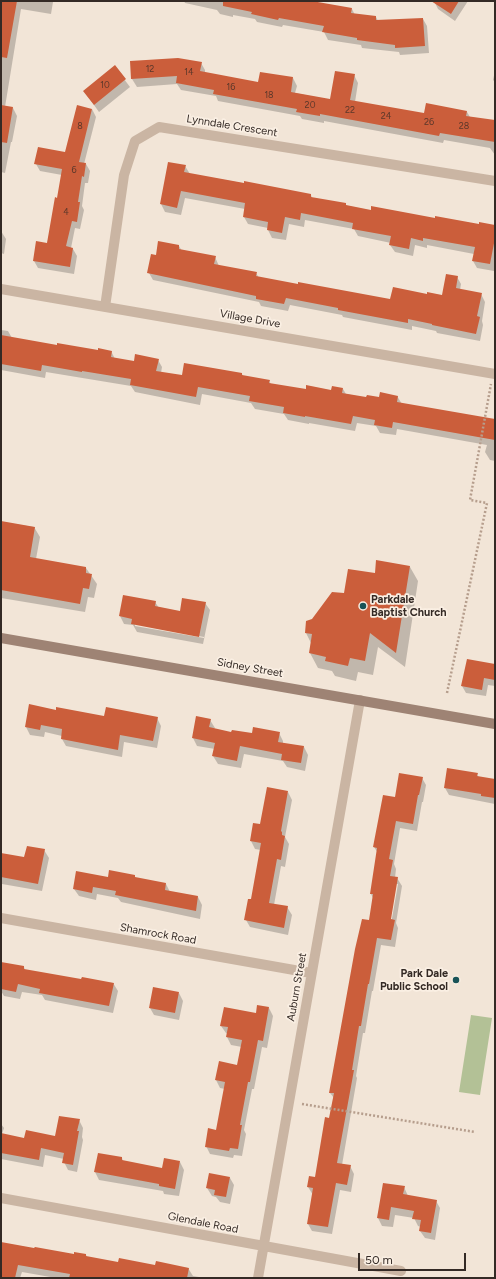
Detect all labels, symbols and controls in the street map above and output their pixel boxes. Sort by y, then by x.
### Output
house number: 12 [146,64,154,74]
house number: 14 [184,67,194,77]
house number: 10 [100,80,110,90]
house number: 16 [227,82,235,92]
house number: 18 [264,90,274,100]
house number: 20 [305,100,315,110]
house number: 22 [345,105,355,115]
house number: 24 [381,111,391,121]
street label: Lynndale Crescent [186,112,278,140]
house number: 26 [424,117,434,127]
house number: 8 [77,121,83,131]
house number: 28 [459,121,469,131]
house number: 6 [71,165,77,175]
house number: 4 [63,207,69,217]
street label: Village Drive [219,307,281,331]
place label: Parkdale Baptist Church [371,593,447,619]
marker: Parkdale Baptist Church [358,601,368,611]
street label: Sidney Street [216,656,284,680]
street label: Shamrock Road [119,921,197,947]
street label: Auburn Street [284,952,310,1022]
place label: Park Dale Public School [380,967,448,993]
marker: Park Dale Public School [451,975,461,985]
street label: Glendale Road [167,1210,239,1236]
scale bar [360,1245,468,1271]
text: 50 m [365,1253,393,1267]

